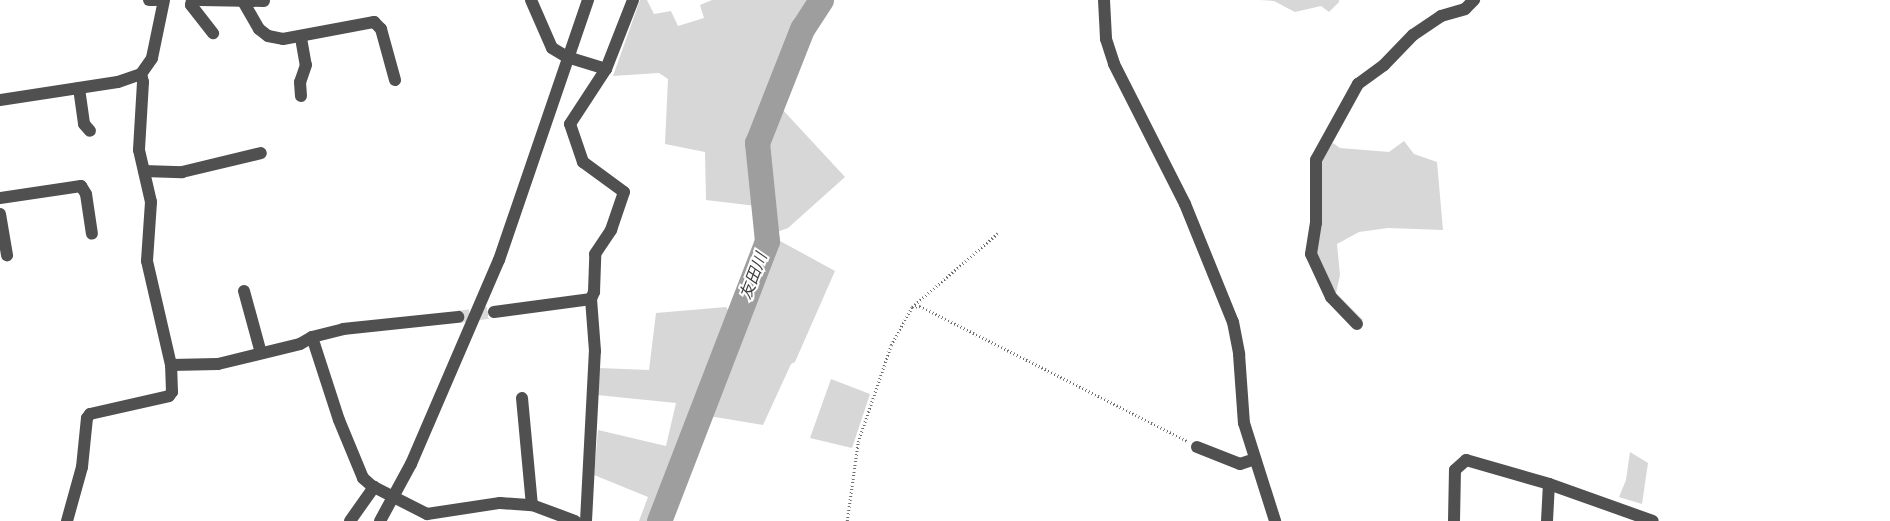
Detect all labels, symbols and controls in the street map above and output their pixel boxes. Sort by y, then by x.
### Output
water label: 友田川 [735,250,771,302]

